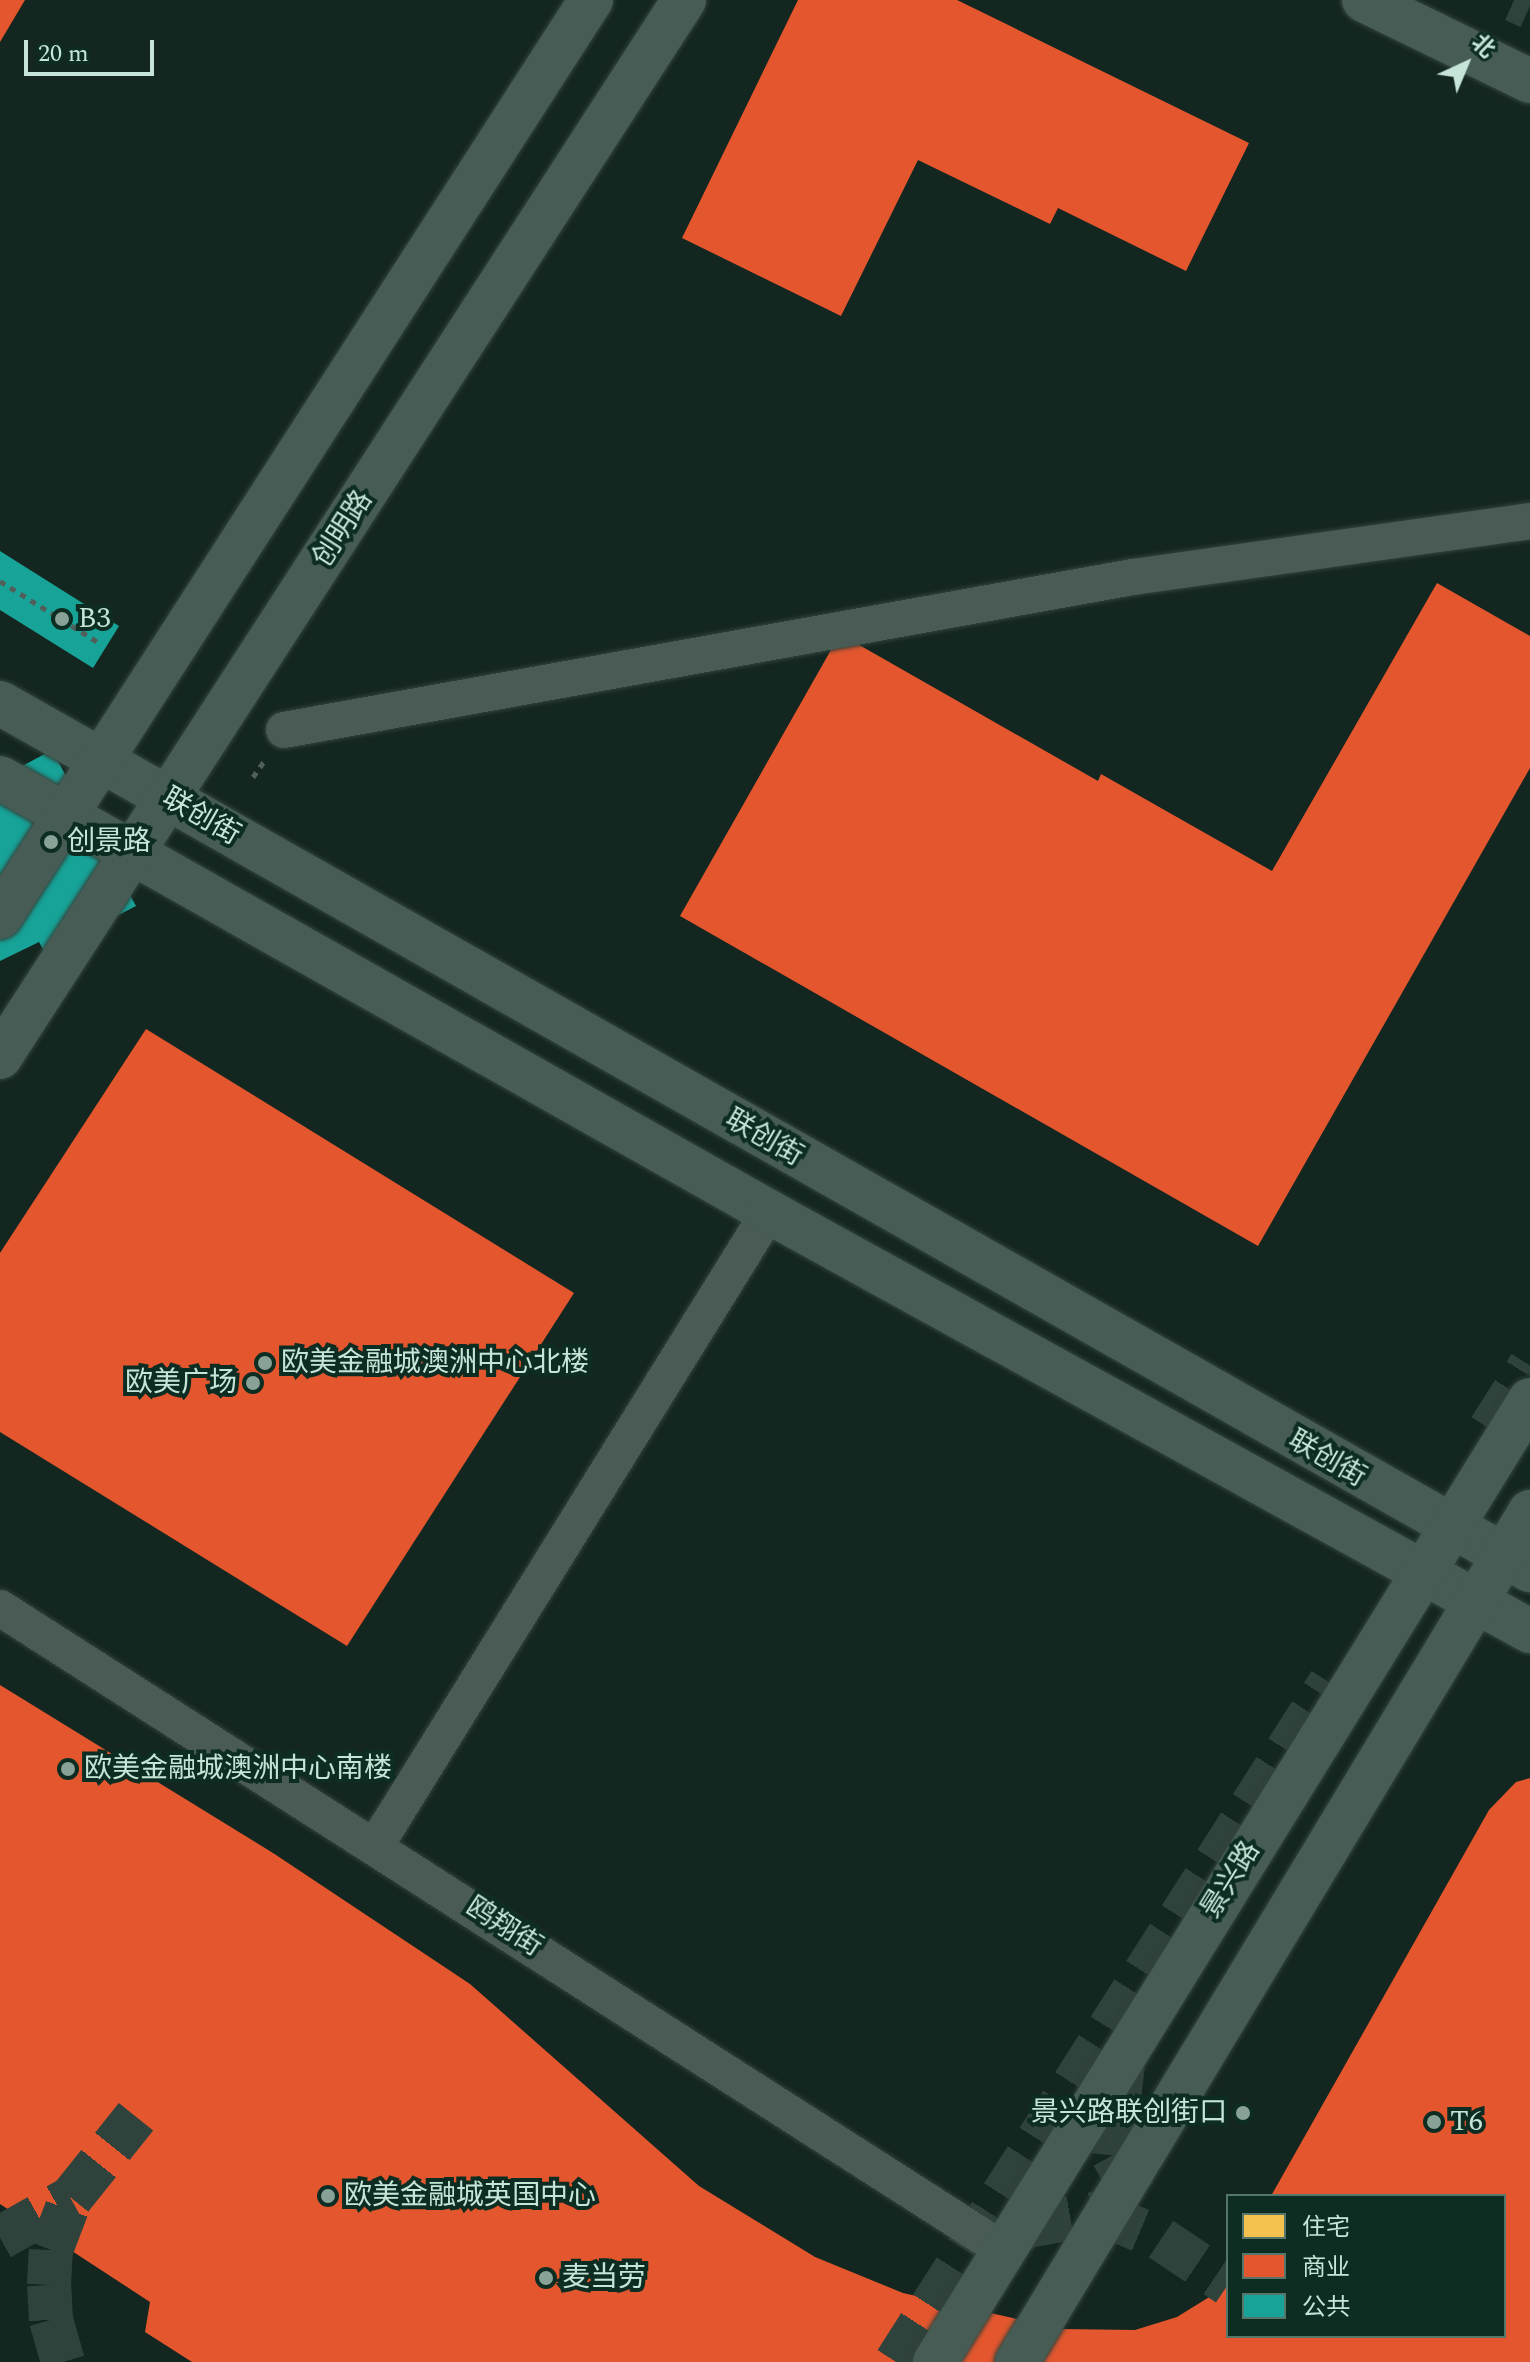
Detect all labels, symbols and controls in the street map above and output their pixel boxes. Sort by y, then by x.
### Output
scale bar [28,24,158,74]
north arrow [1426,24,1506,104]
text: 北 [1464,27,1502,66]
text: 20 m [38,36,89,72]
street label: 创明路 [306,485,380,573]
place label: B3 [78,602,110,636]
marker: B3 [53,610,71,628]
street label: 联创街 [156,781,246,853]
place label: 创景路 [67,825,151,859]
marker: 创景路 [42,833,60,851]
street label: 联创街 [719,1102,809,1174]
place label: 欧美金融城澳洲中心北楼 [281,1346,589,1380]
marker: 欧美金融城澳洲中心北楼 [256,1354,274,1372]
place label: 欧美广场 [125,1366,237,1400]
marker: 欧美广场 [244,1374,262,1392]
street label: 联创街 [1282,1423,1372,1495]
place label: 欧美金融城澳洲中心南楼 [84,1752,392,1786]
marker: 欧美金融城澳洲中心南楼 [59,1760,77,1778]
street label: 景兴路 [1194,1835,1268,1925]
street label: 鸥翔街 [460,1890,548,1964]
place label: 景兴路联创街口 [1031,2096,1227,2130]
marker: 景兴路联创街口 [1234,2104,1252,2122]
place label: T6 [1450,2105,1483,2139]
marker: T6 [1425,2113,1443,2131]
place label: 欧美金融城英国中心 [344,2179,596,2213]
marker: 欧美金融城英国中心 [319,2187,337,2205]
legend [1226,2194,1506,2338]
text: 住宅 [1302,2210,1350,2246]
text: 商业 [1302,2250,1350,2286]
place label: 麦当劳 [562,2261,646,2295]
marker: 麦当劳 [537,2269,555,2287]
text: 公共 [1302,2290,1350,2326]

